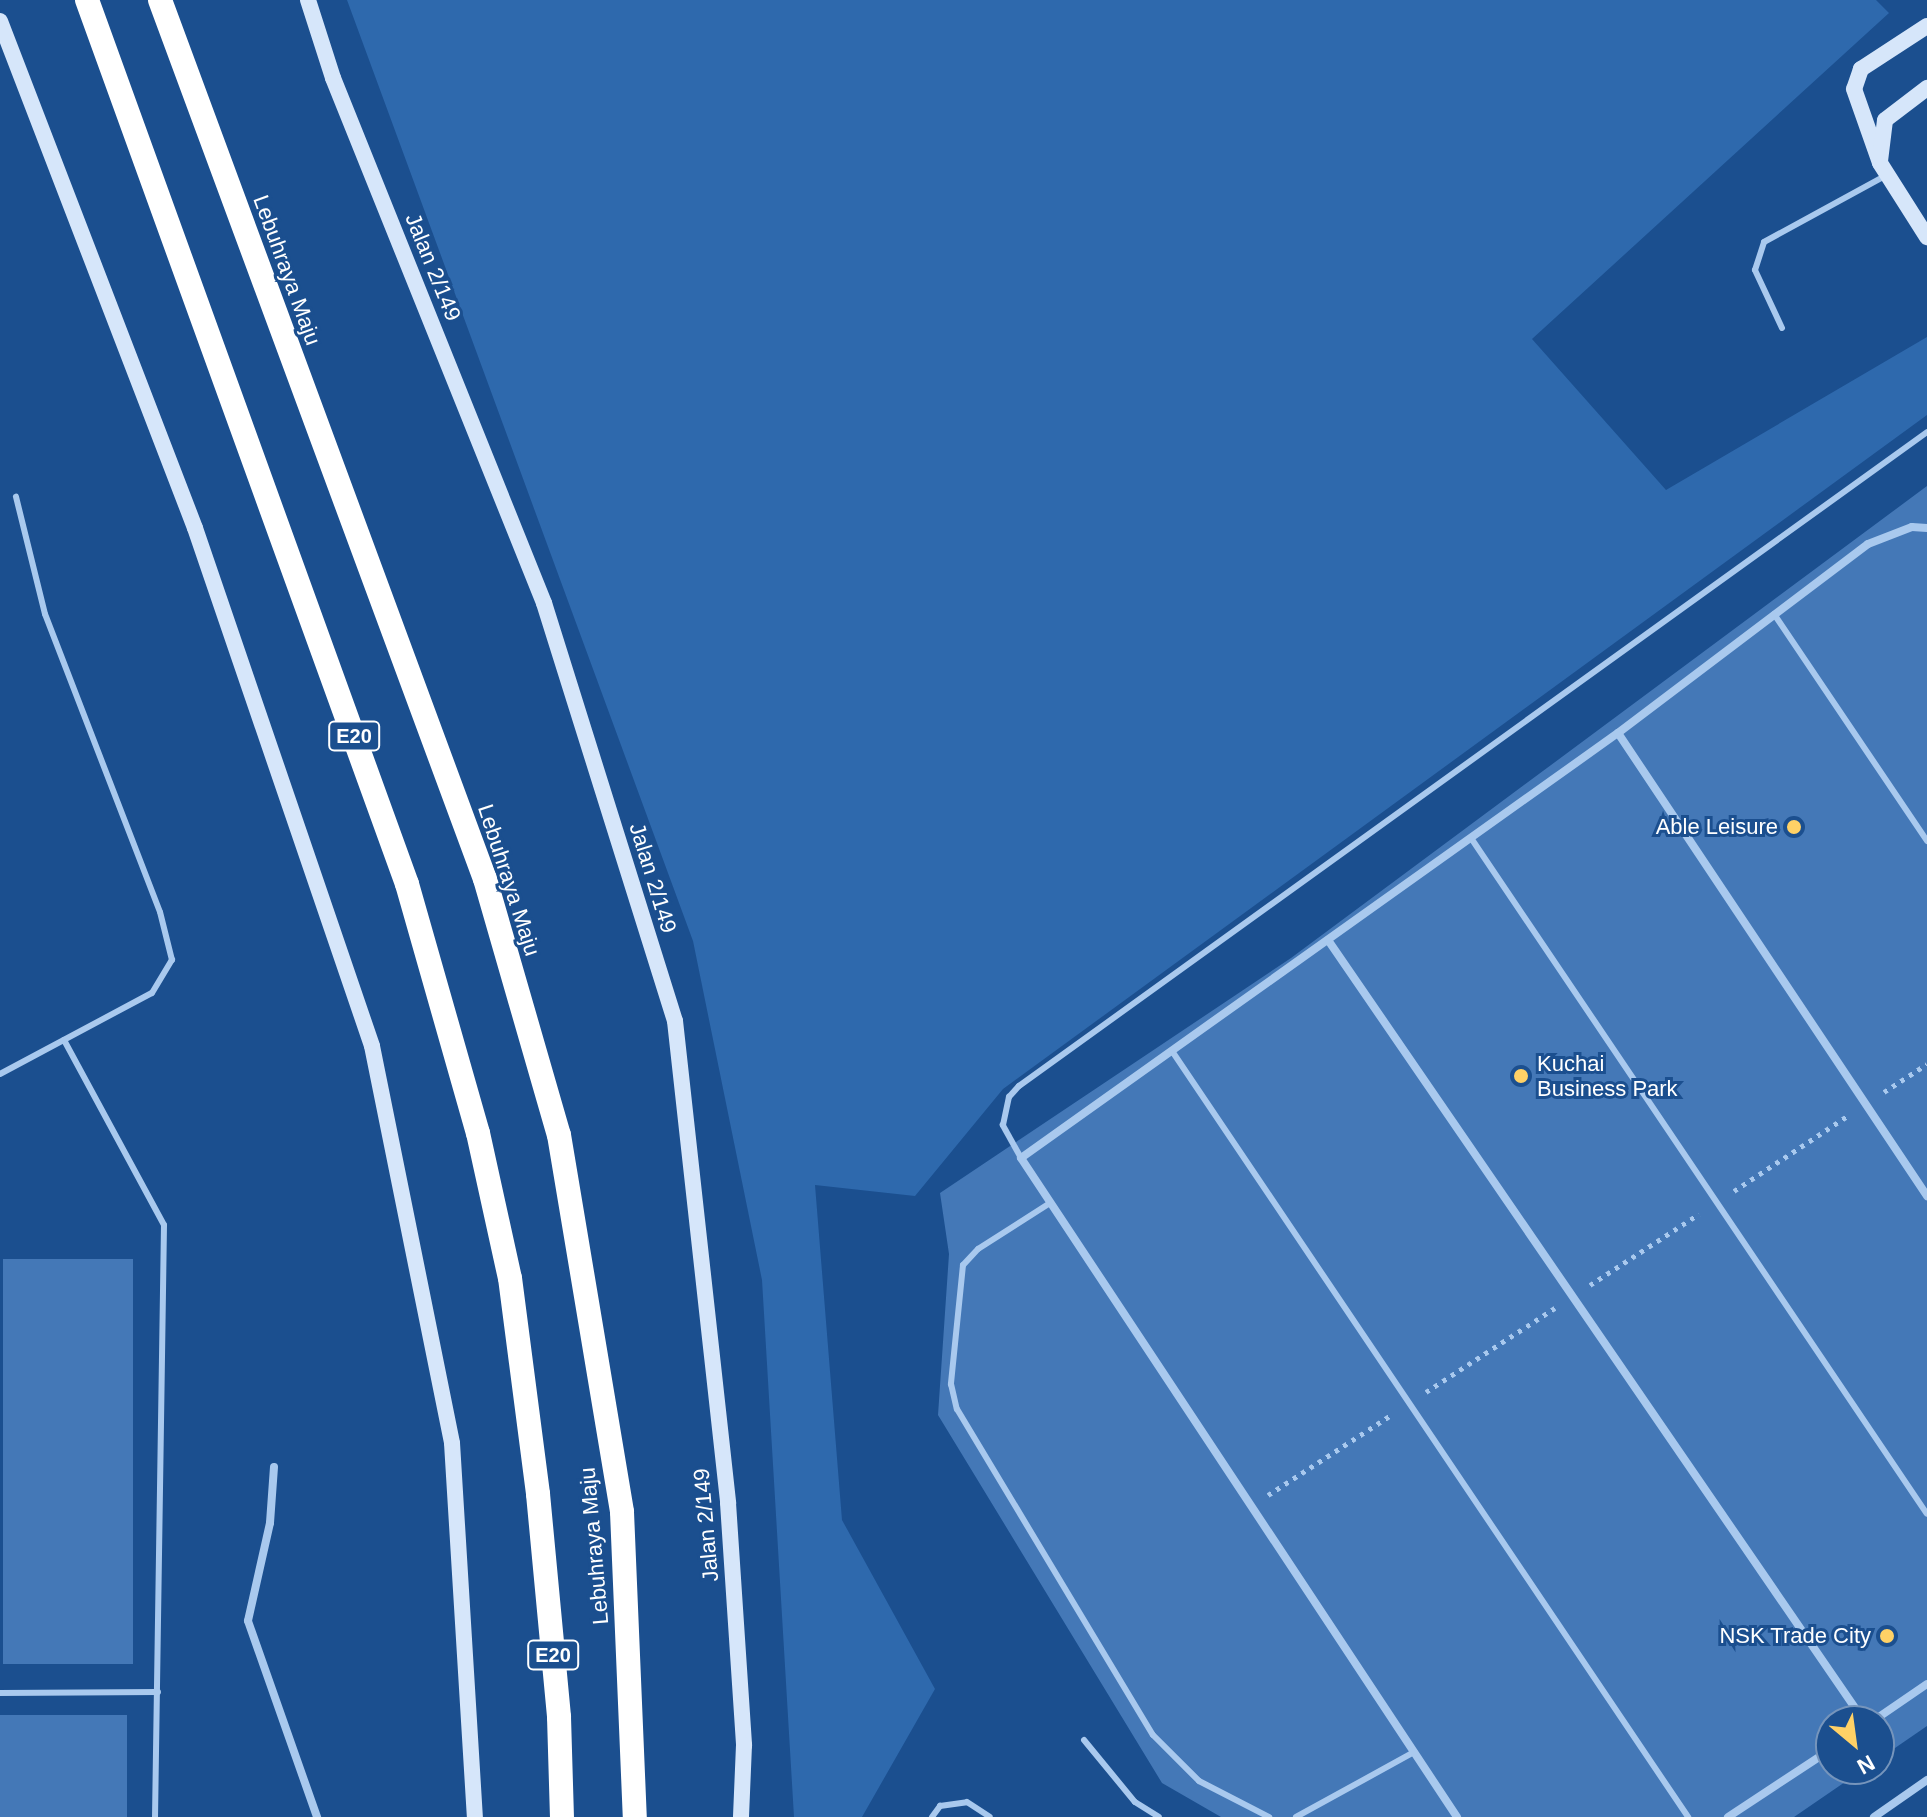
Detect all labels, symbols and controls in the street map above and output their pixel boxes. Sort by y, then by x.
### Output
street label: Lebuhraya Maju [248,191,326,349]
street label: Jalan 2/149 [399,209,467,325]
road number: E20 [328,720,380,752]
street label: Lebuhraya Maju [472,801,546,959]
place label: Able Leisure [1656,814,1778,840]
marker: Able Leisure [1785,818,1803,836]
street label: Jalan 2/149 [624,820,682,936]
place label: Kuchai Business Park [1537,1050,1678,1102]
marker: Kuchai Business Park [1512,1067,1530,1085]
street label: Lebuhraya Maju [574,1466,614,1626]
street label: Jalan 2/149 [688,1467,724,1583]
place label: NSK Trade City [1719,1623,1871,1649]
marker: NSK Trade City [1878,1627,1896,1645]
road number: E20 [527,1639,579,1671]
north arrow [1815,1705,1895,1785]
text: N [1853,1750,1879,1779]

